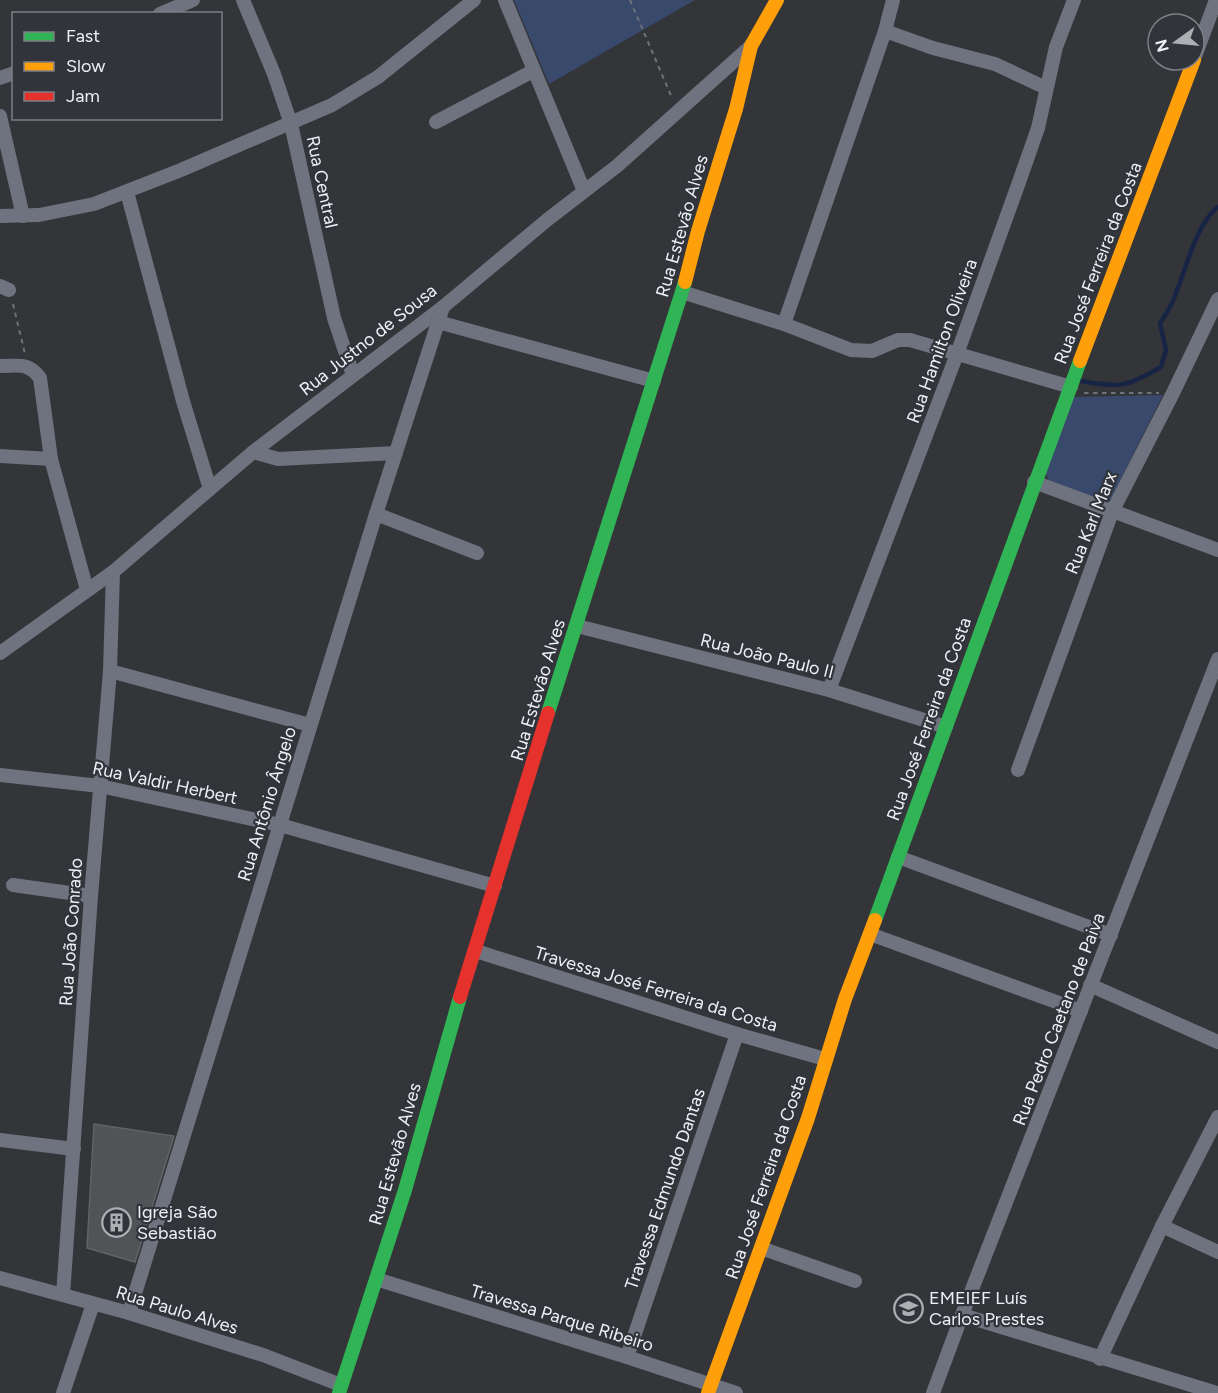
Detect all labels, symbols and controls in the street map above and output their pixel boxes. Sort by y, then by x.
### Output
legend [12,12,222,120]
north arrow [1146,12,1206,72]
text: Fast [66,25,100,47]
text: N [1151,37,1173,54]
text: Slow [66,55,105,77]
text: Jam [66,85,100,107]
street label: Rua Central [301,134,343,230]
street label: Rua Estevão Alves [651,152,713,300]
street label: Rua José Ferreira da Costa [1049,159,1147,367]
street label: Rua Hamilton Oliveira [902,256,982,426]
street label: Rua Justno de Sousa [295,280,441,400]
street label: Rua Karl Marx [1060,468,1122,577]
street label: Rua José Ferreira da Costa [882,614,976,824]
street label: Rua Estevão Alves [506,616,570,764]
street label: Rua João Paulo II [698,629,836,683]
street label: Rua Antônio Ângelo [233,724,301,884]
street label: Rua Valdir Herbert [90,757,240,809]
street label: Rua João Conrado [55,857,87,1007]
street label: Rua Pedro Caetano de Paiva [1008,909,1110,1129]
street label: Travessa José Ferreira da Costa [532,941,780,1037]
street label: Rua José Ferreira da Costa [721,1072,811,1282]
street label: Rua Estevão Alves [364,1080,426,1228]
street label: Travessa Edmundo Dantas [620,1085,710,1293]
place label: Igreja São Sebastião [137,1201,217,1244]
building icon: Igreja São Sebastião [100,1206,132,1238]
street label: Travessa Parque Ribeiro [468,1280,656,1356]
street label: Rua Paulo Alves [113,1281,241,1339]
place label: EMEIEF Luís Carlos Prestes [929,1287,1044,1330]
school or university icon: EMEIEF Luís Carlos Prestes [892,1292,924,1324]

